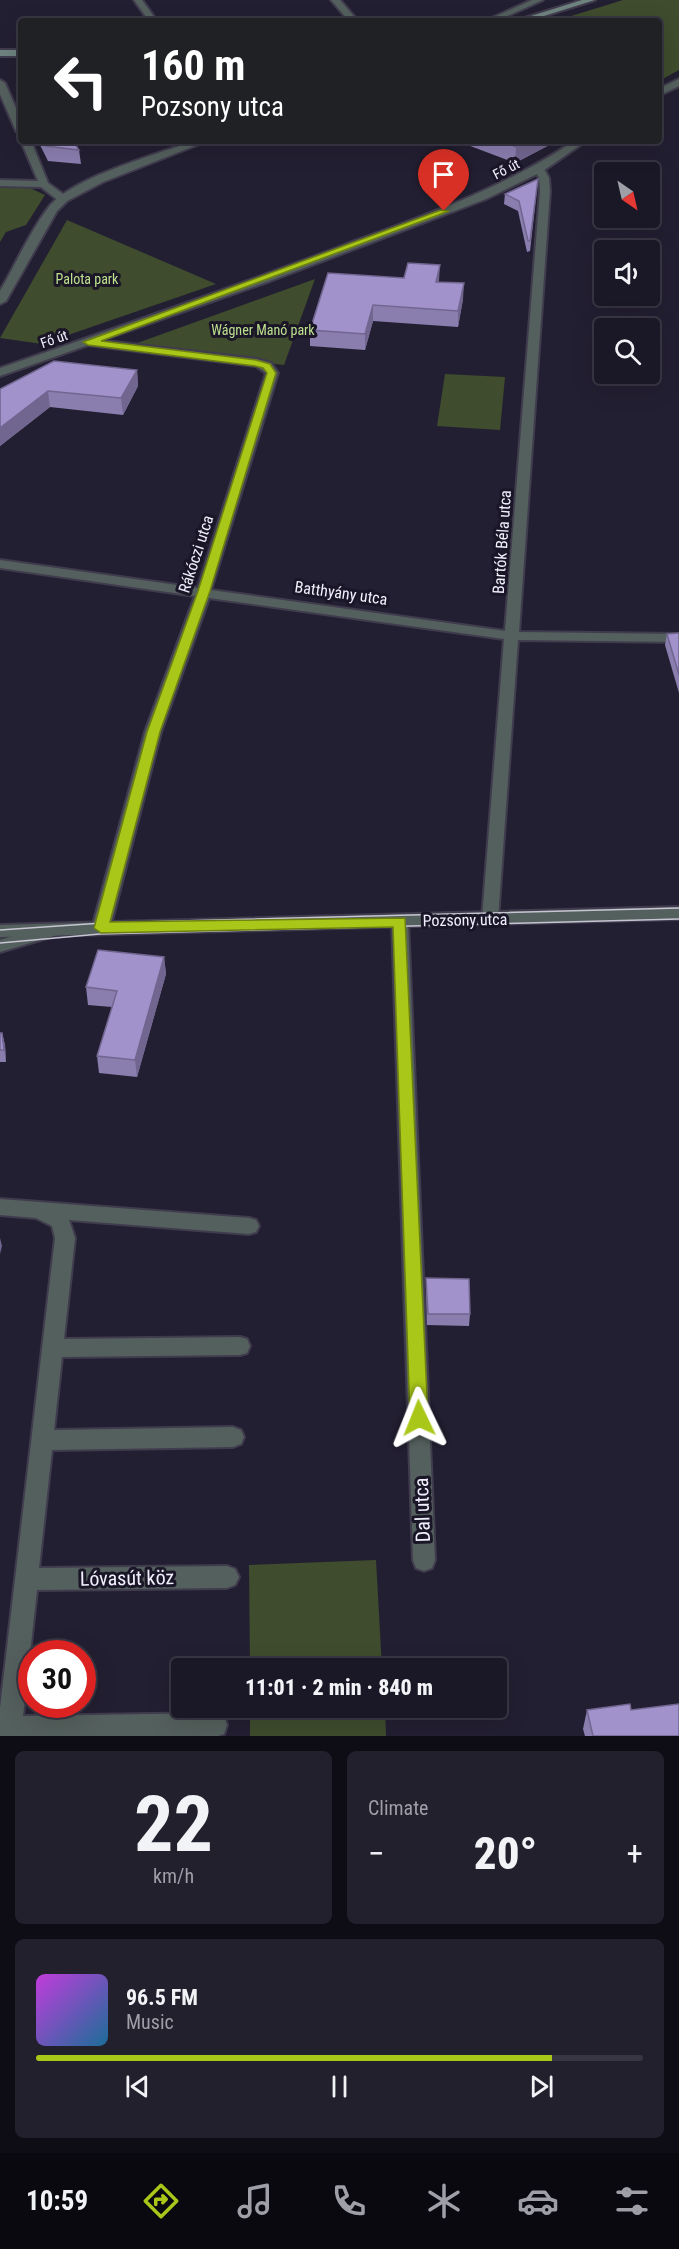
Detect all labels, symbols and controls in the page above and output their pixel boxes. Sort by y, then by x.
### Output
text: 160 m [141,41,246,90]
icon: left [42,42,120,120]
text: Pozsony utca [141,91,284,123]
pin [418,149,469,211]
street label: Fő út [490,156,522,182]
icon: arrive [427,158,460,191]
north arrow [594,162,660,228]
map controls [594,162,660,384]
button: sound [594,240,660,306]
park label: Palota park [56,271,119,287]
button: search [594,318,660,384]
park label: Wágner Manó park [211,322,315,338]
street label: Fő út [38,327,70,351]
street label: Bartók Béla utca [489,490,515,594]
street label: Rákóczi utca [174,513,218,595]
street label: Batthyány utca [293,577,389,609]
street label: Pozsony utca [423,910,507,930]
position arrow [387,1386,451,1450]
street label: Dal utca [409,1477,435,1543]
street label: Lóvasút köz [80,1565,174,1591]
speed limit sign: 30 [18,1640,96,1718]
text: 11:01 · 2 min · 840 m [245,1675,433,1700]
text: 22 [134,1779,213,1870]
text: Climate [368,1796,428,1820]
text: 20° [474,1827,537,1880]
text: − [368,1834,385,1873]
text: + [627,1834,643,1873]
text: km/h [153,1864,194,1888]
text: 96.5 FM [126,1985,198,2010]
text: Music [126,2010,174,2034]
icon: previous [121,2070,154,2103]
icon: pause [323,2070,356,2103]
icon: next [525,2070,558,2103]
icon: directions [140,2180,182,2222]
icon: music [234,2180,276,2222]
icon: phone [328,2180,370,2222]
icon: climate [423,2180,465,2222]
icon: car [517,2180,559,2222]
icon: filters [611,2180,653,2222]
text: 10:59 [26,2185,88,2217]

